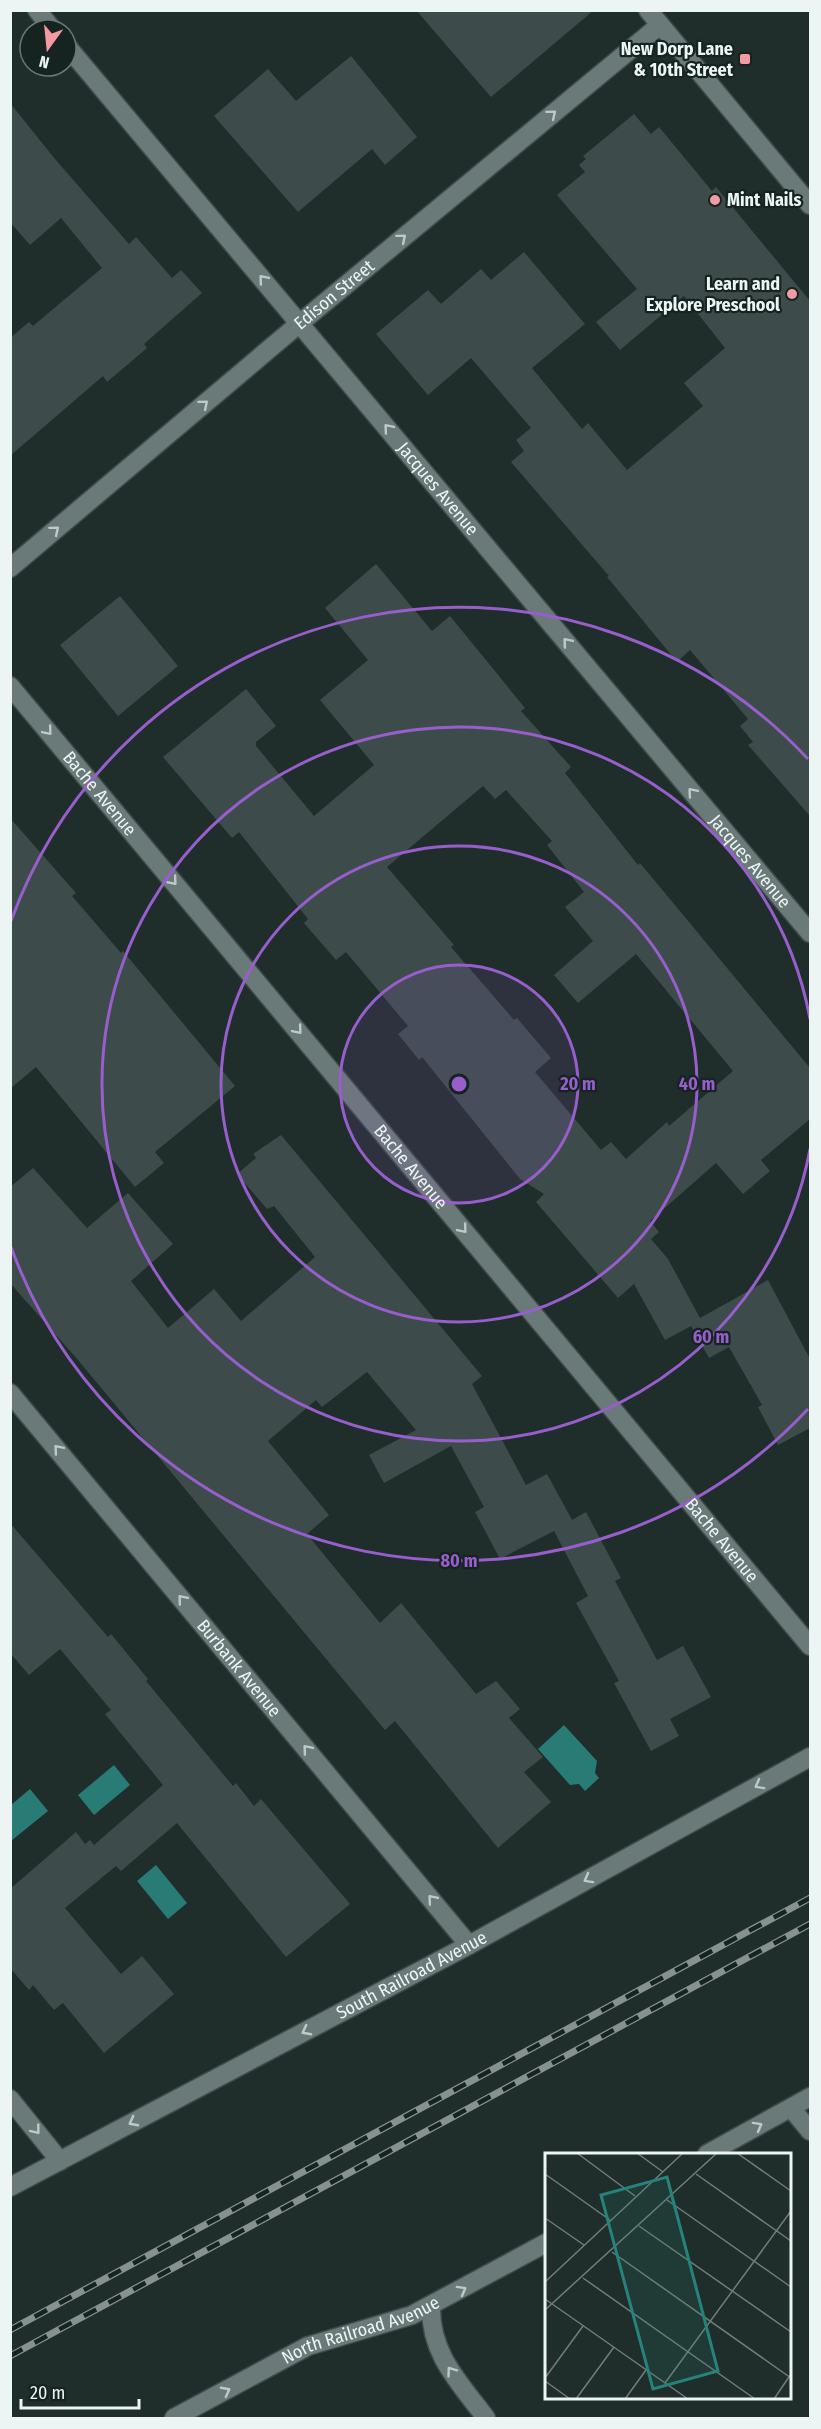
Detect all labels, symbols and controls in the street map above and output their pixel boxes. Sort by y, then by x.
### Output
north arrow [18,18,78,78]
place label: New Dorp Lane & 10th Street [621,38,734,81]
text: N [37,52,51,72]
marker: New Dorp Lane & 10th Street [738,52,752,66]
one-way arrow [545,111,556,122]
place label: Mint Nails [727,189,801,211]
marker: Mint Nails [708,193,722,207]
one-way arrow [395,235,406,246]
street label: Edison Street [290,255,379,334]
place label: Learn and Explore Preschool [646,273,780,316]
one-way arrow [259,275,270,286]
marker: Learn and Explore Preschool [785,287,799,301]
one-way arrow [197,400,208,411]
one-way arrow [384,424,395,435]
street label: Jacques Avenue [392,438,483,540]
one-way arrow [48,526,59,537]
one-way arrow [563,638,574,649]
one-way arrow [41,724,52,735]
street label: Bache Avenue [58,747,141,840]
one-way arrow [688,788,699,799]
street label: Jacques Avenue [705,810,795,913]
one-way arrow [166,874,177,885]
one-way arrow [290,1024,301,1035]
text: 20 m [559,1073,596,1095]
text: 40 m [679,1073,715,1095]
centre of rings [449,1074,469,1094]
street label: Bache Avenue [369,1120,452,1214]
one-way arrow [456,1222,467,1233]
text: 60 m [693,1326,729,1348]
one-way arrow [54,1445,65,1456]
street label: Bache Avenue [680,1494,763,1587]
text: 80 m [441,1550,477,1572]
one-way arrow [179,1595,190,1606]
street label: Burbank Avenue [192,1615,286,1722]
one-way arrow [303,1745,314,1756]
one-way arrow [755,1778,765,1789]
one-way arrow [584,1872,594,1883]
one-way arrow [428,1895,439,1906]
street label: South Railroad Avenue [333,1926,491,2024]
one-way arrow [301,2024,312,2035]
one-way arrow [129,2115,140,2126]
one-way arrow [752,2122,762,2133]
one-way arrow [28,2123,39,2134]
inset map [545,2153,791,2399]
one-way arrow [455,2286,466,2297]
street label: North Railroad Avenue [278,2291,443,2369]
one-way arrow [447,2367,458,2378]
scale bar [21,2372,140,2410]
text: 20 m [30,2382,65,2404]
one-way arrow [220,2387,230,2398]

